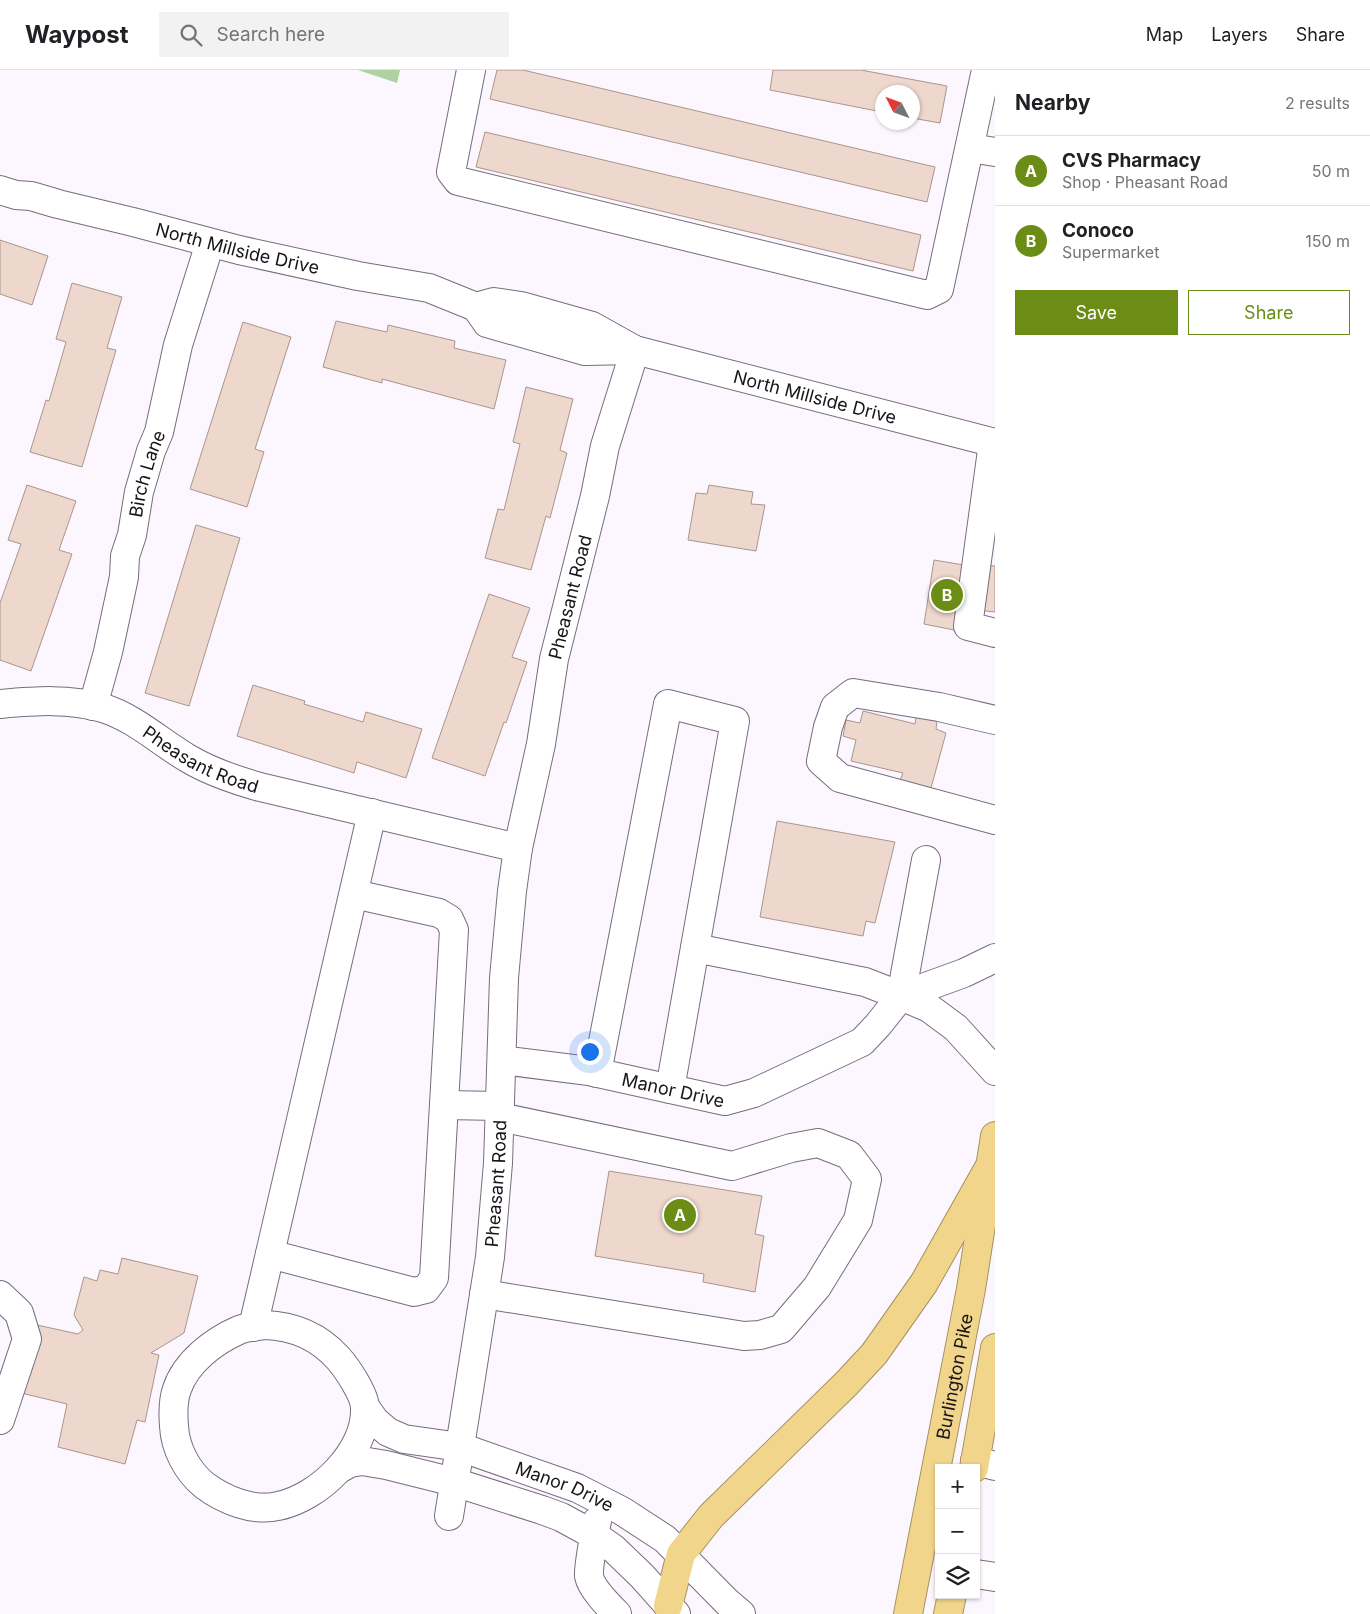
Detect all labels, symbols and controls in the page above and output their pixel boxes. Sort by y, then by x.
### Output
search box [159,12,509,57]
text: Waypost [25,20,129,49]
icon: search [177,21,205,49]
text: Search here [217,23,325,46]
text: Map [1146,24,1183,45]
text: Layers [1211,24,1268,45]
text: Share [1296,24,1345,45]
north arrow [875,85,920,130]
text: Nearby [1015,90,1090,115]
text: 2 results [1285,93,1350,113]
text: CVS Pharmacy [1062,149,1201,172]
text: A [1025,161,1037,181]
text: 50 m [1312,161,1350,181]
text: Shop · Pheasant Road [1062,172,1228,192]
street label: North Millside Drive [154,218,321,278]
text: Conoco [1062,219,1134,242]
text: B [1026,231,1036,251]
text: 150 m [1305,231,1350,251]
text: Supermarket [1062,242,1159,262]
button: Save [1015,290,1178,335]
button: Share [1188,290,1350,335]
street label: North Millside Drive [731,365,899,428]
street label: Birch Lane [125,427,169,519]
street label: Pheasant Road [544,532,595,661]
pin: B [931,576,963,614]
street label: Pheasant Road [139,721,261,797]
your location [577,1039,603,1065]
street label: Manor Drive [620,1068,726,1111]
street label: Pheasant Road [480,1119,510,1248]
pin: A [664,1196,696,1234]
street label: Burlington Pike [932,1312,977,1441]
street label: Manor Drive [513,1457,617,1516]
map controls [935,1464,980,1599]
button: + [935,1464,980,1509]
button: − [935,1509,980,1554]
button: layers [935,1554,980,1599]

